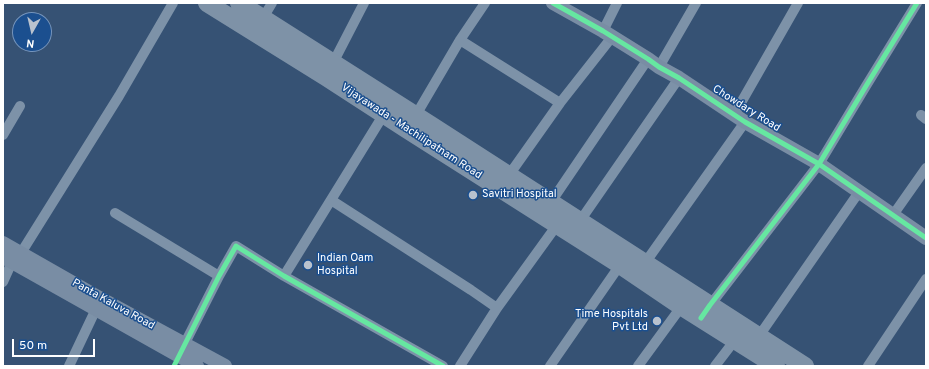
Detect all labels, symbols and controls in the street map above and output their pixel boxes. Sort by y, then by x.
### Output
north arrow [12,12,52,52]
text: N [26,35,35,50]
street label: Vijayawada - Machilipatnam Road [338,81,484,183]
street label: Chowdary Road [710,83,782,135]
place label: Savitri Hospital [482,188,557,202]
marker: Savitri Hospital [467,189,479,201]
place label: Indian Oam Hospital [317,252,373,278]
marker: Indian Oam Hospital [302,259,314,271]
street label: Panta Kaluva Road [69,277,157,333]
place label: Time Hospitals Pvt Ltd [575,308,648,334]
marker: Time Hospitals Pvt Ltd [651,315,663,327]
scale bar [14,331,97,357]
text: 50 m [19,338,47,354]

